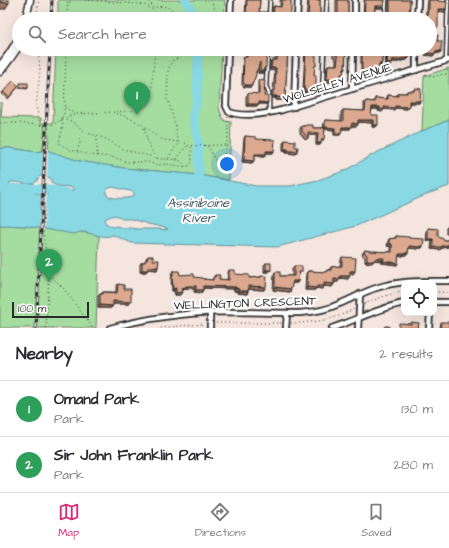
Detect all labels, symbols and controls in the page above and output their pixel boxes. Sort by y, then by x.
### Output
search box [12,12,437,56]
icon: search [26,23,48,45]
text: Search here [58,24,147,45]
street label: WOLSELEY AVENUE [281,59,394,108]
pin: 1 [124,82,150,115]
your location [217,154,237,174]
water label: Assiniboine River [167,194,230,227]
pin: 2 [36,249,62,282]
map controls [401,280,437,316]
button: locate [401,280,437,316]
street label: WELLINGTON CRESCENT [173,292,317,314]
scale bar [12,300,89,319]
text: 100 m [18,301,46,316]
text: Nearby [16,342,73,366]
text: 2 results [379,345,433,363]
text: Omand Park [54,389,139,410]
text: 1 [28,400,30,418]
text: 130 m [401,400,433,418]
text: Park [54,410,84,428]
text: Sir John Franklin Park [54,445,213,466]
text: 2 [25,456,33,474]
text: 280 m [394,456,433,474]
text: Park [54,466,84,484]
tab: Map [58,501,80,540]
tab: Directions [195,501,246,540]
tab: Saved [361,501,391,540]

